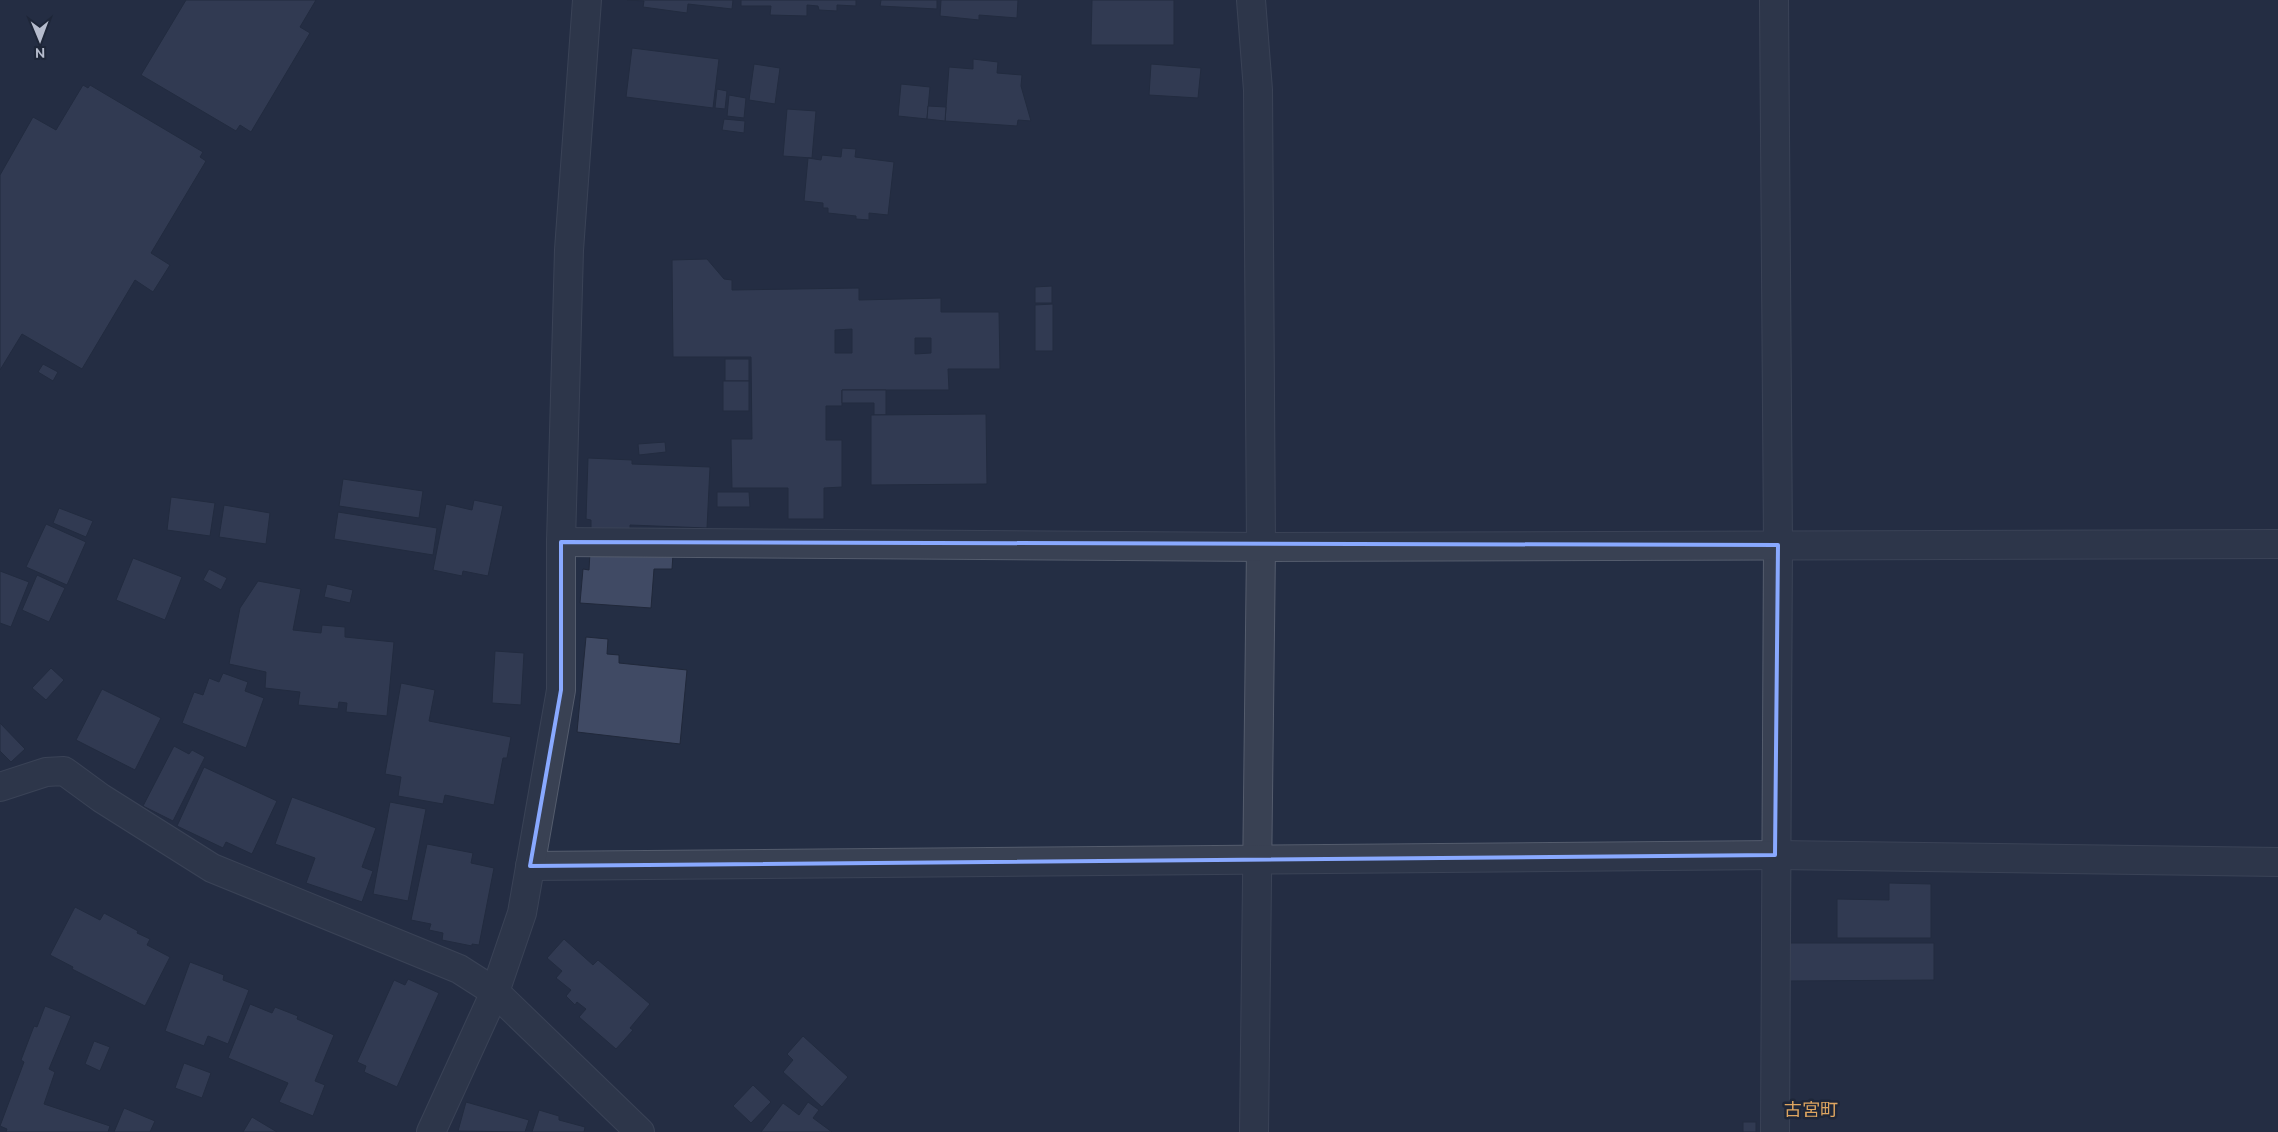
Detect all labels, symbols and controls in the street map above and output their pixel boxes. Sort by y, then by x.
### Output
north arrow [15,15,65,65]
text: N [35,45,46,61]
district label: 古宮町 [1784,1099,1838,1119]

